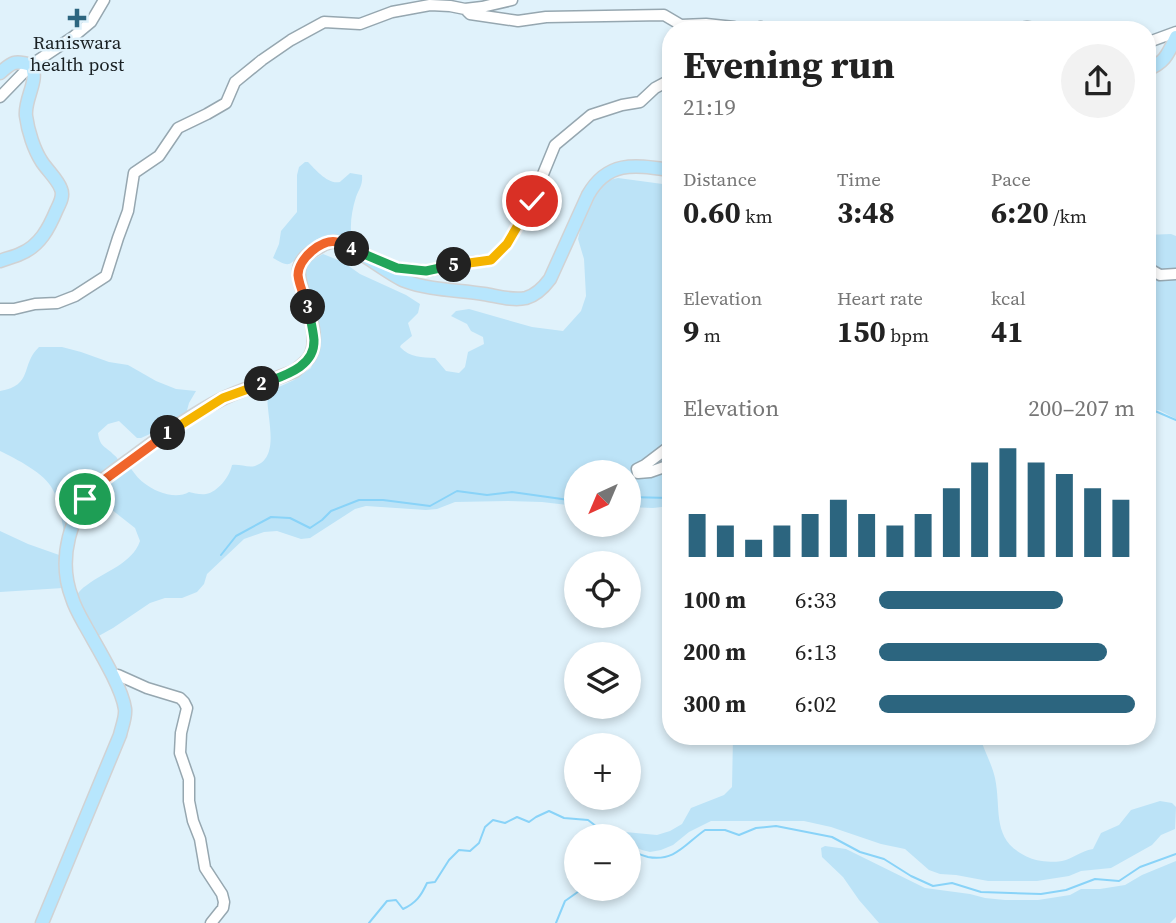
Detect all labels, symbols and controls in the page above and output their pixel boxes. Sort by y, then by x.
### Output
marker: Raniswara health post [67,8,87,28]
place label: Raniswara health post [30,29,125,77]
text: Evening run [683,39,895,91]
button: share [1061,44,1135,118]
text: 21:19 [683,91,736,123]
text: Distance [683,166,757,192]
text: Time [837,166,881,192]
text: Pace [991,166,1031,192]
pin [502,171,562,231]
icon: check [513,182,551,220]
text: 0.60 [683,192,741,233]
text: 3:48 [837,192,895,233]
text: 6:20 [991,192,1049,233]
text: km [741,203,773,229]
text: /km [1049,203,1087,229]
pin: 4 [334,232,370,266]
text: 4 [346,235,357,261]
pin: 5 [436,247,472,282]
text: 5 [448,251,459,277]
text: Elevation [683,285,762,311]
text: Heart rate [837,285,923,311]
text: kcal [991,285,1026,311]
pin: 3 [290,290,326,324]
text: 3 [302,293,313,319]
text: 9 [683,311,699,352]
text: 150 [837,311,886,352]
text: 41 [991,311,1024,352]
text: m [699,322,721,348]
text: bpm [886,322,929,348]
pin: 2 [244,366,280,402]
text: 2 [256,370,267,396]
text: Elevation [683,392,779,424]
text: 200–207 m [1028,392,1135,424]
pin: 1 [150,416,186,450]
text: 1 [162,419,173,445]
north arrow [564,460,640,537]
map controls [564,460,641,901]
pin [55,469,115,529]
icon: arrive [66,480,104,518]
button: locate [564,551,641,628]
text: 100 m [683,584,746,616]
text: 6:33 [795,584,836,616]
text: 200 m [683,636,746,668]
text: 6:13 [795,636,836,668]
button: layers [564,642,641,719]
text: 300 m [683,688,746,720]
text: 6:02 [795,688,836,720]
button: + [564,733,641,810]
button: − [564,824,641,901]

